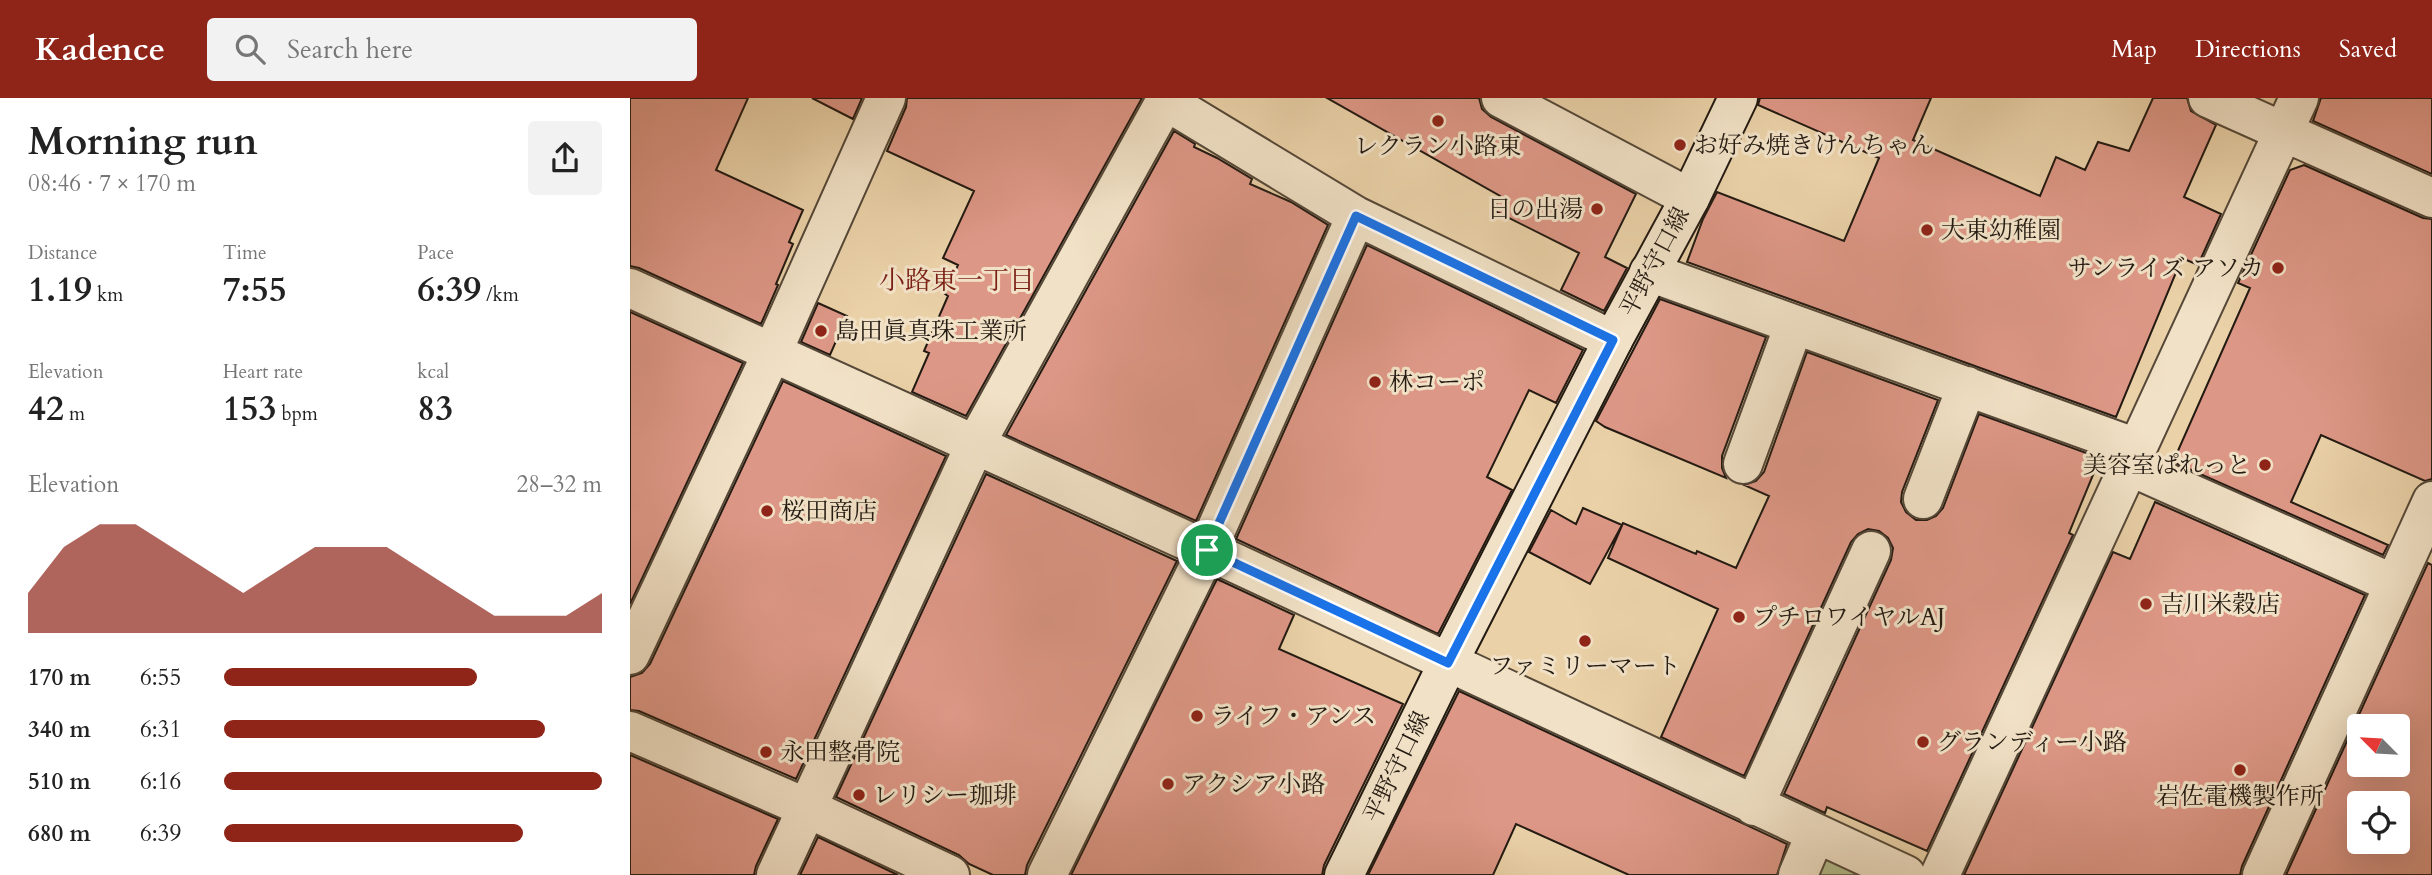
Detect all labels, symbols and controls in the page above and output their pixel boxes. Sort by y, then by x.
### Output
search box [207,18,697,81]
text: Kadence [35,27,165,72]
icon: search [231,30,269,68]
text: Search here [287,32,413,67]
text: Map [2111,33,2157,66]
text: Directions [2195,33,2301,66]
text: Saved [2339,33,2397,66]
marker: レクラン小路東 [1430,113,1446,129]
text: Morning run [28,116,258,168]
button: share [528,121,602,195]
place label: お好み焼きけんちゃん [1694,129,1934,162]
place label: レクラン小路東 [1354,130,1522,163]
marker: お好み焼きけんちゃん [1672,137,1688,153]
text: 08:46 · 7 × 170 m [28,168,196,199]
place label: 日の出湯 [1487,193,1583,226]
marker: 日の出湯 [1589,201,1605,217]
street label: 平野守口線 [1612,201,1698,323]
place label: 大東幼稚園 [1941,214,2061,247]
marker: 大東幼稚園 [1919,222,1935,238]
text: Distance [28,240,97,266]
text: Time [223,240,267,266]
text: Pace [417,240,454,266]
place label: サンライズ アソカ [2068,252,2264,285]
marker: サンライズ アソカ [2270,260,2286,276]
district label: 小路東一丁目 [879,263,1035,298]
text: 1.19 [28,266,92,314]
text: 7:55 [223,266,287,314]
text: 6:39 [417,266,481,314]
text: km [92,282,123,308]
text: /km [481,282,519,308]
place label: 島田眞真珠工業所 [835,315,1027,348]
marker: 島田眞真珠工業所 [813,323,829,339]
text: Elevation [28,359,103,385]
text: Heart rate [223,359,303,385]
text: kcal [417,359,449,385]
place label: 林コーポ [1389,366,1485,399]
marker: 林コーポ [1367,374,1383,390]
text: 42 [28,385,64,433]
text: 153 [223,385,276,433]
text: 83 [417,385,453,433]
text: m [64,401,85,427]
text: bpm [276,401,318,427]
place label: 美容室ぱれっと [2083,449,2251,482]
marker: 美容室ぱれっと [2257,457,2273,473]
text: Elevation [28,469,119,500]
text: 28–32 m [517,469,602,500]
place label: 桜田商店 [781,495,877,528]
marker: 桜田商店 [759,503,775,519]
pin [1177,520,1237,580]
icon: arrive [1188,531,1226,569]
place label: 吉川米穀店 [2160,588,2280,621]
marker: 吉川米穀店 [2138,596,2154,612]
place label: プチロワイヤルAJ [1753,601,1945,634]
marker: プチロワイヤルAJ [1731,609,1747,625]
marker: ファミリーマート [1577,633,1593,649]
place label: ファミリーマート [1489,650,1681,683]
text: 170 m [28,662,91,693]
text: 6:55 [140,662,181,693]
place label: ライフ・アンス [1211,700,1376,733]
street label: 平野守口線 [1356,706,1438,828]
marker: ライフ・アンス [1189,708,1205,724]
text: 340 m [28,714,91,745]
text: 6:31 [140,714,181,745]
north arrow [2347,714,2410,777]
map controls [2347,714,2410,854]
place label: グランディー小路 [1937,726,2127,759]
marker: グランディー小路 [1915,734,1931,750]
place label: 永田整骨院 [780,736,900,769]
marker: 永田整骨院 [758,744,774,760]
marker: 岩佐電機製作所 [2232,762,2248,778]
text: 510 m [28,766,91,797]
text: 6:16 [140,766,181,797]
place label: アクシア小路 [1182,768,1325,801]
marker: アクシア小路 [1160,776,1176,792]
place label: レリシー珈琲 [873,779,1017,812]
place label: 岩佐電機製作所 [2156,780,2324,813]
marker: レリシー珈琲 [851,787,867,803]
button: locate [2347,791,2410,854]
text: 680 m [28,818,91,849]
text: 6:39 [140,818,181,849]

